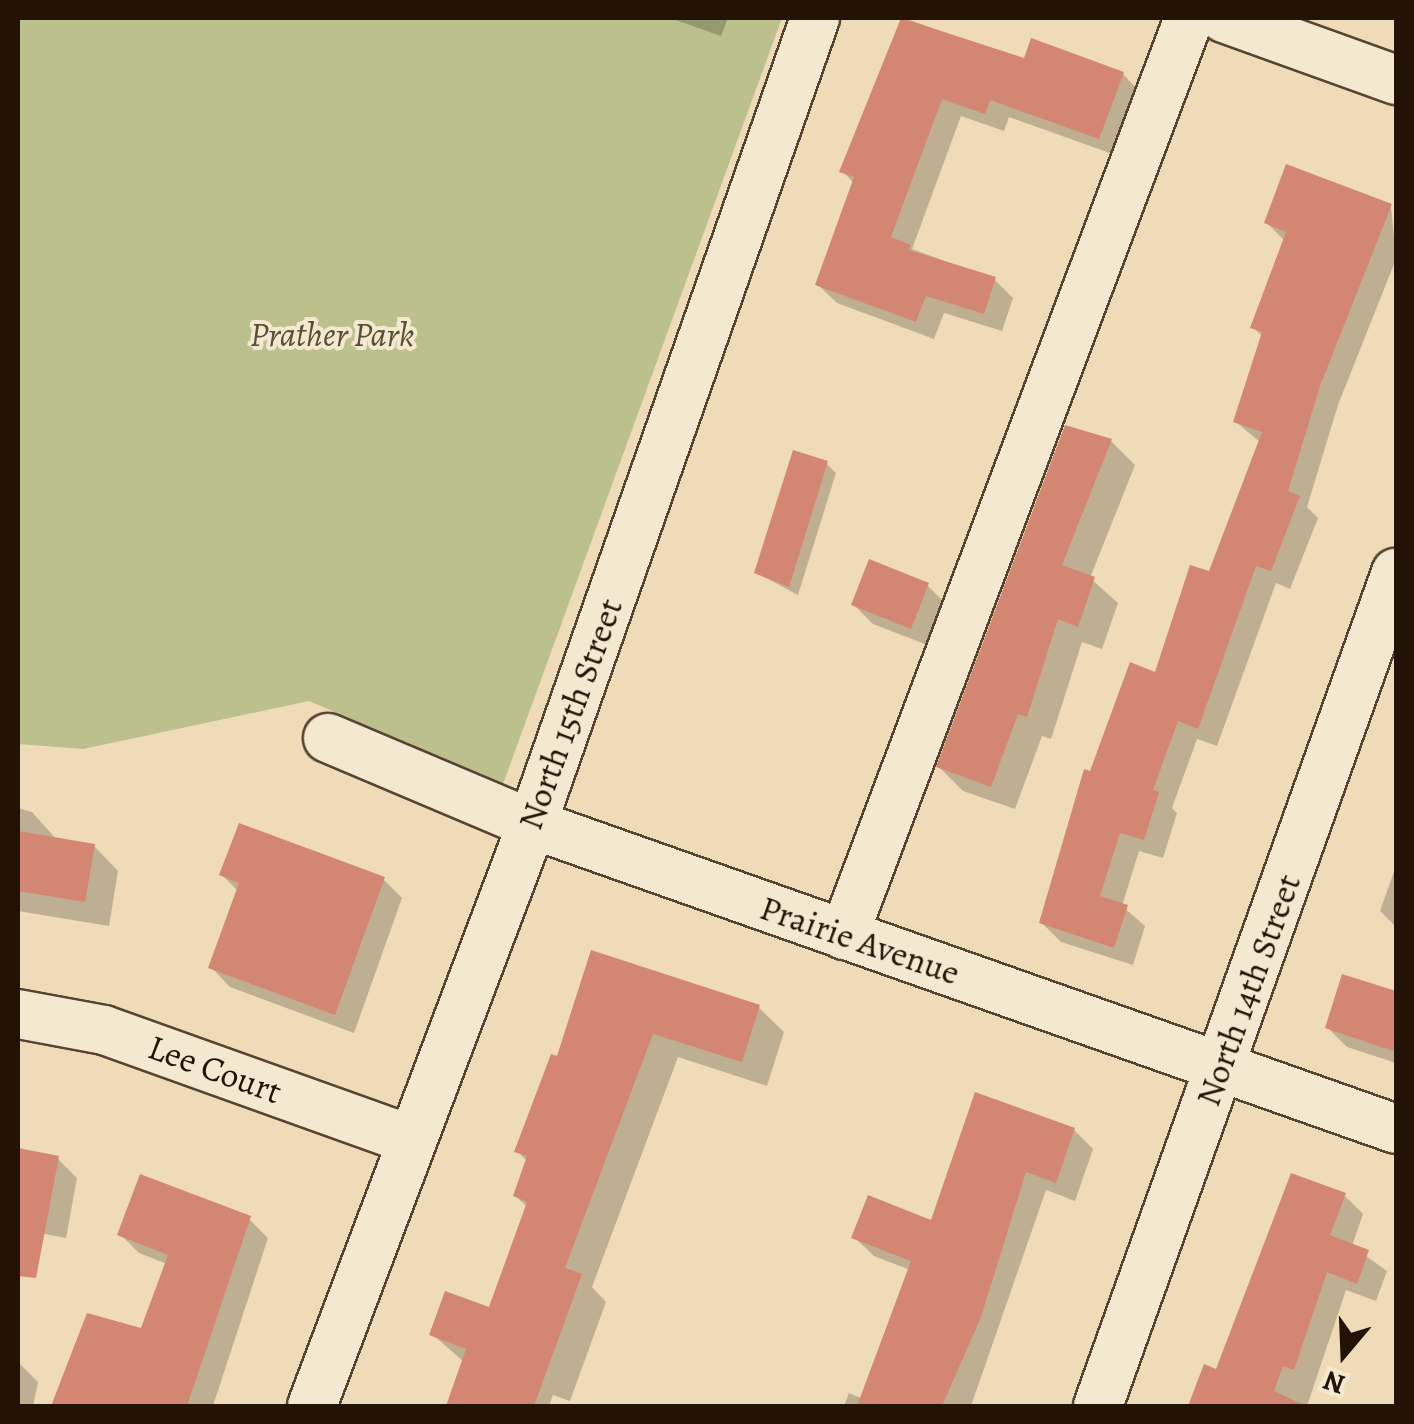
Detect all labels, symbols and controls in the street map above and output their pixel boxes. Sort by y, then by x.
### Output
park label: Prather Park [250,313,414,355]
street label: North 15th Street [509,593,631,835]
street label: North 14th Street [1187,868,1309,1112]
street label: Prairie Avenue [755,886,965,994]
street label: Lee Court [143,1026,287,1112]
north arrow [1294,1304,1394,1404]
text: N [1318,1361,1350,1404]

